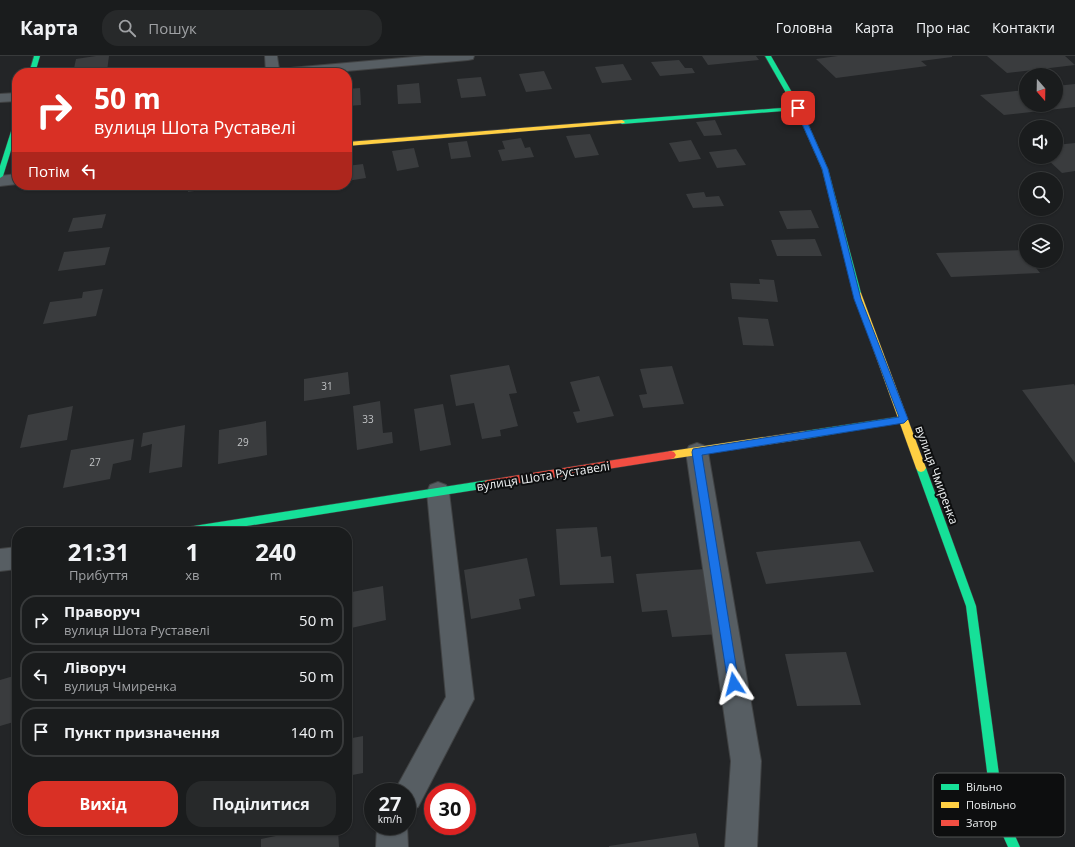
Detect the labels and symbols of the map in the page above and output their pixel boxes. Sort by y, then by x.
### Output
north arrow [1019,68,1063,112]
pin [781,91,815,125]
house number: 31 [321,379,333,393]
house number: 33 [362,412,374,426]
street label: вулиця Чмиренка [911,423,963,527]
house number: 29 [237,435,249,449]
house number: 27 [89,455,101,469]
street label: вулиця Шота Руставелі [475,457,611,495]
position arrow [713,663,755,705]
legend [933,773,1065,837]
text: Вільно [966,779,1003,794]
speed limit sign: 30 [424,783,476,835]
text: Повільно [966,797,1016,812]
text: Затор [966,815,997,830]

